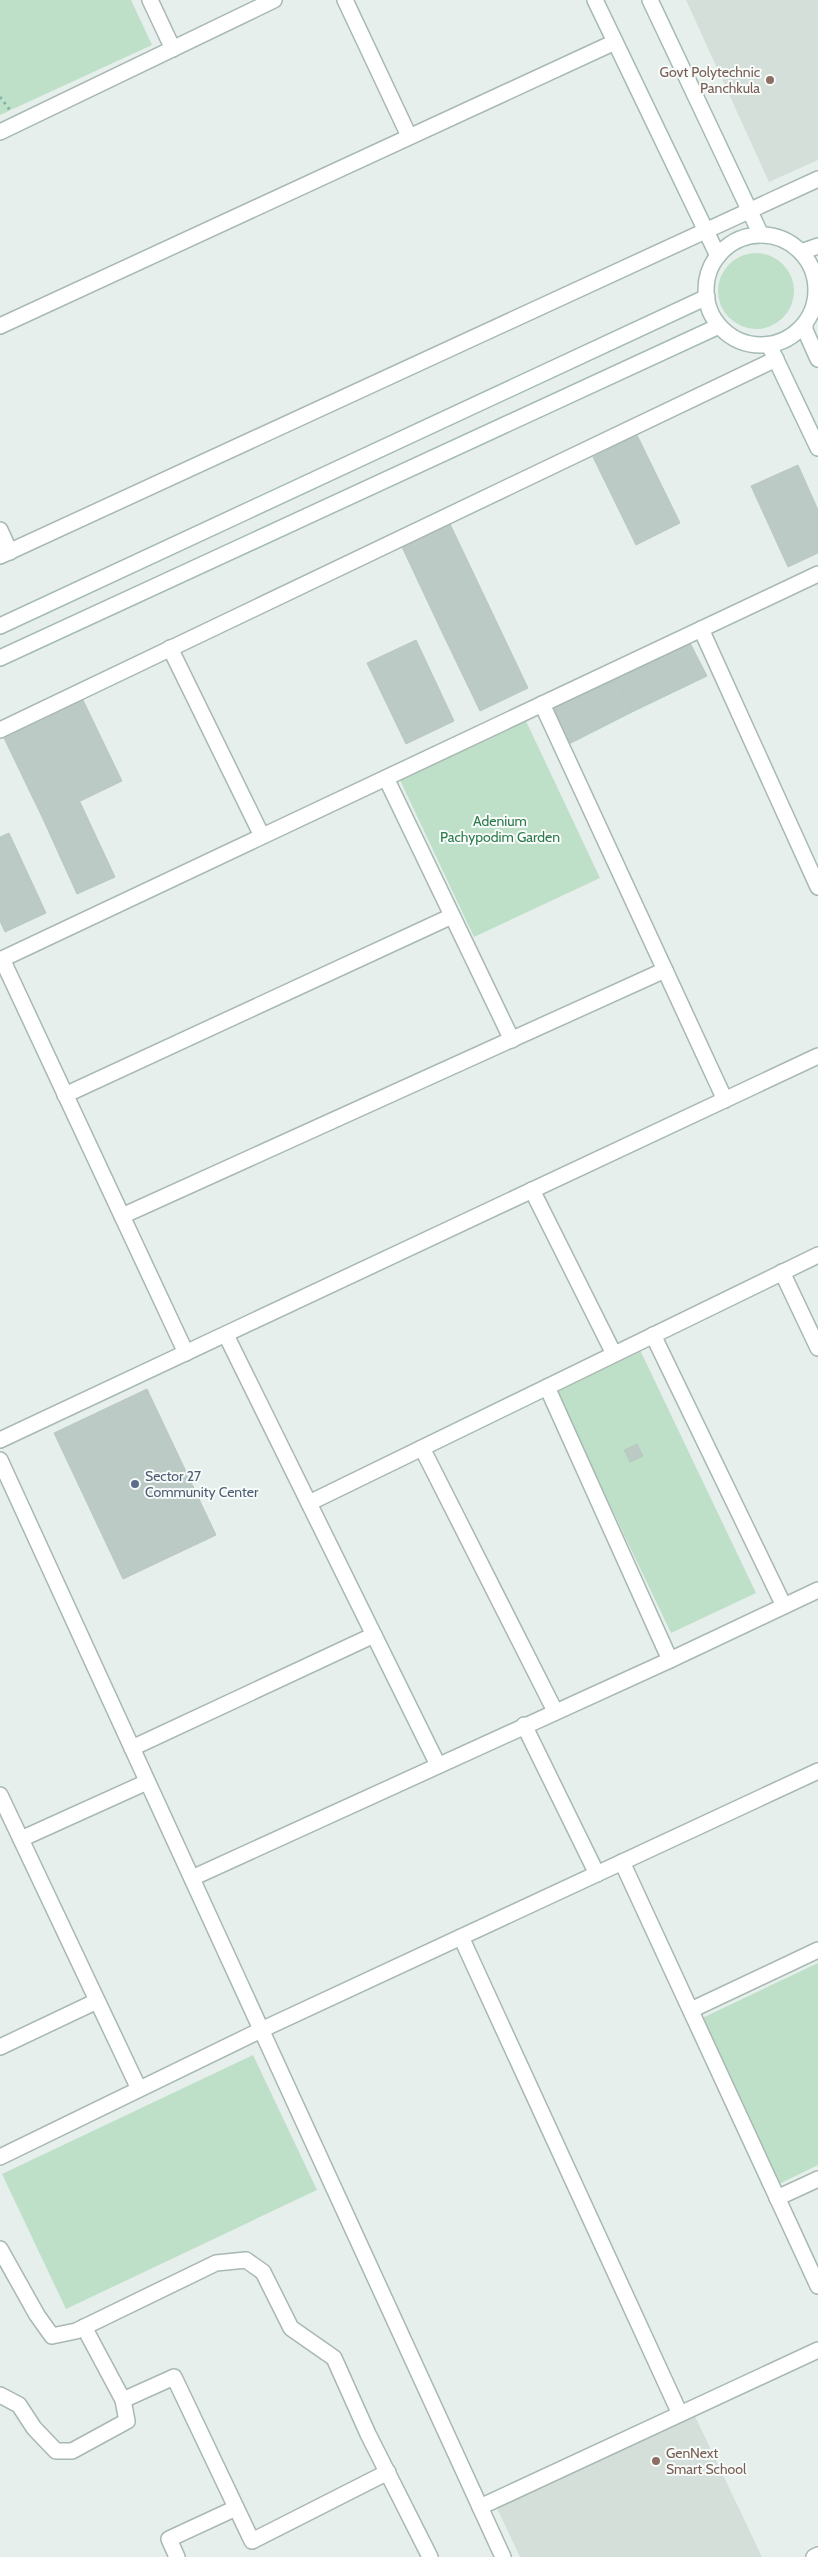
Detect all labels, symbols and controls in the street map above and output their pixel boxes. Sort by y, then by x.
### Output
place label: Govt Polytechnic Panchkula [660,63,760,97]
marker: Govt Polytechnic Panchkula [764,74,776,86]
park label: Adenium Pachypodim Garden [440,812,560,846]
place label: Sector 27 Community Center [145,1467,259,1501]
marker: Sector 27 Community Center [129,1478,141,1490]
place label: GenNext Smart School [666,2444,747,2478]
marker: GenNext Smart School [650,2455,662,2467]

